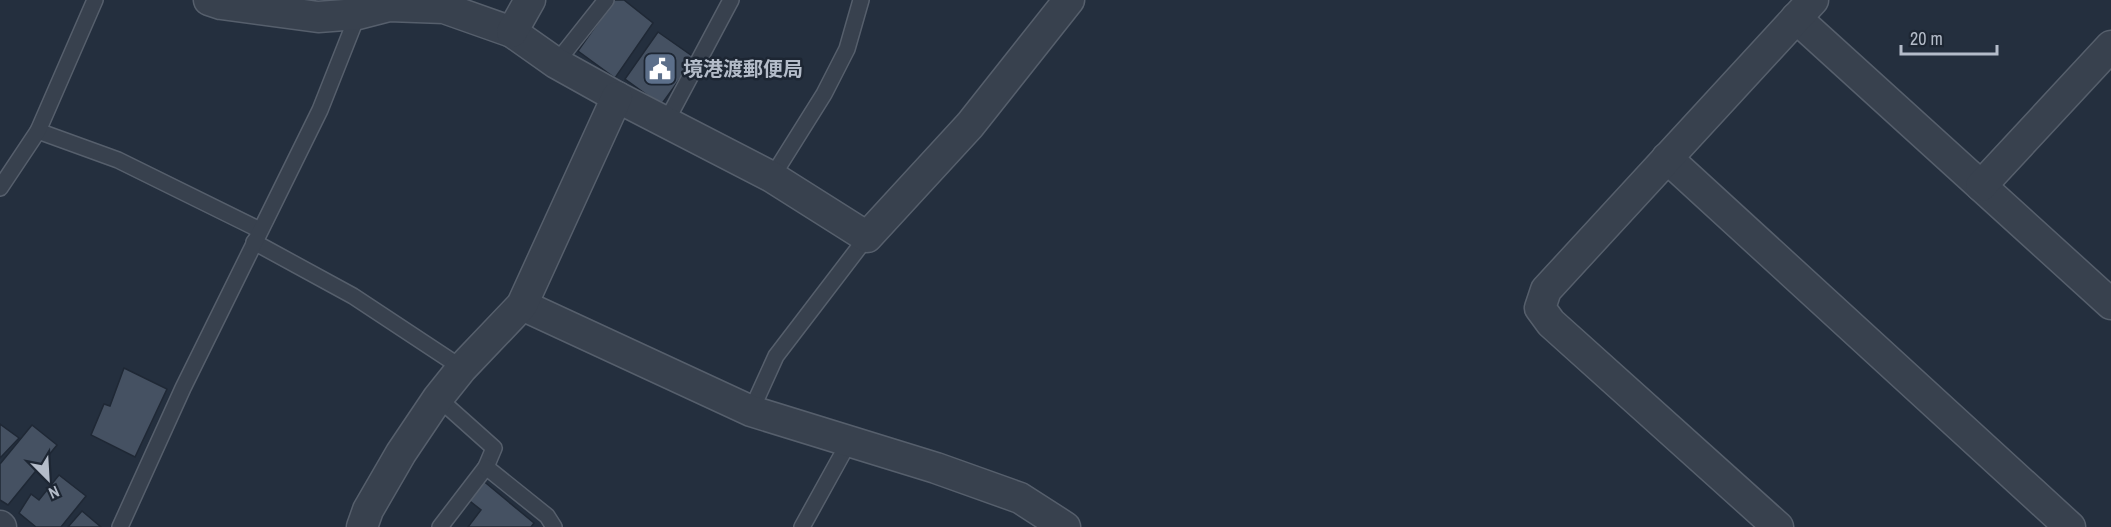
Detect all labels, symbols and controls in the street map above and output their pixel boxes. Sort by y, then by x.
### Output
scale bar [1901,18,1997,56]
text: 20 m [1910,26,1943,51]
public building icon: 境港渡郵便局 [642,51,678,87]
place label: 境港渡郵便局 [683,55,803,82]
north arrow [18,449,78,509]
text: N [45,481,63,505]

